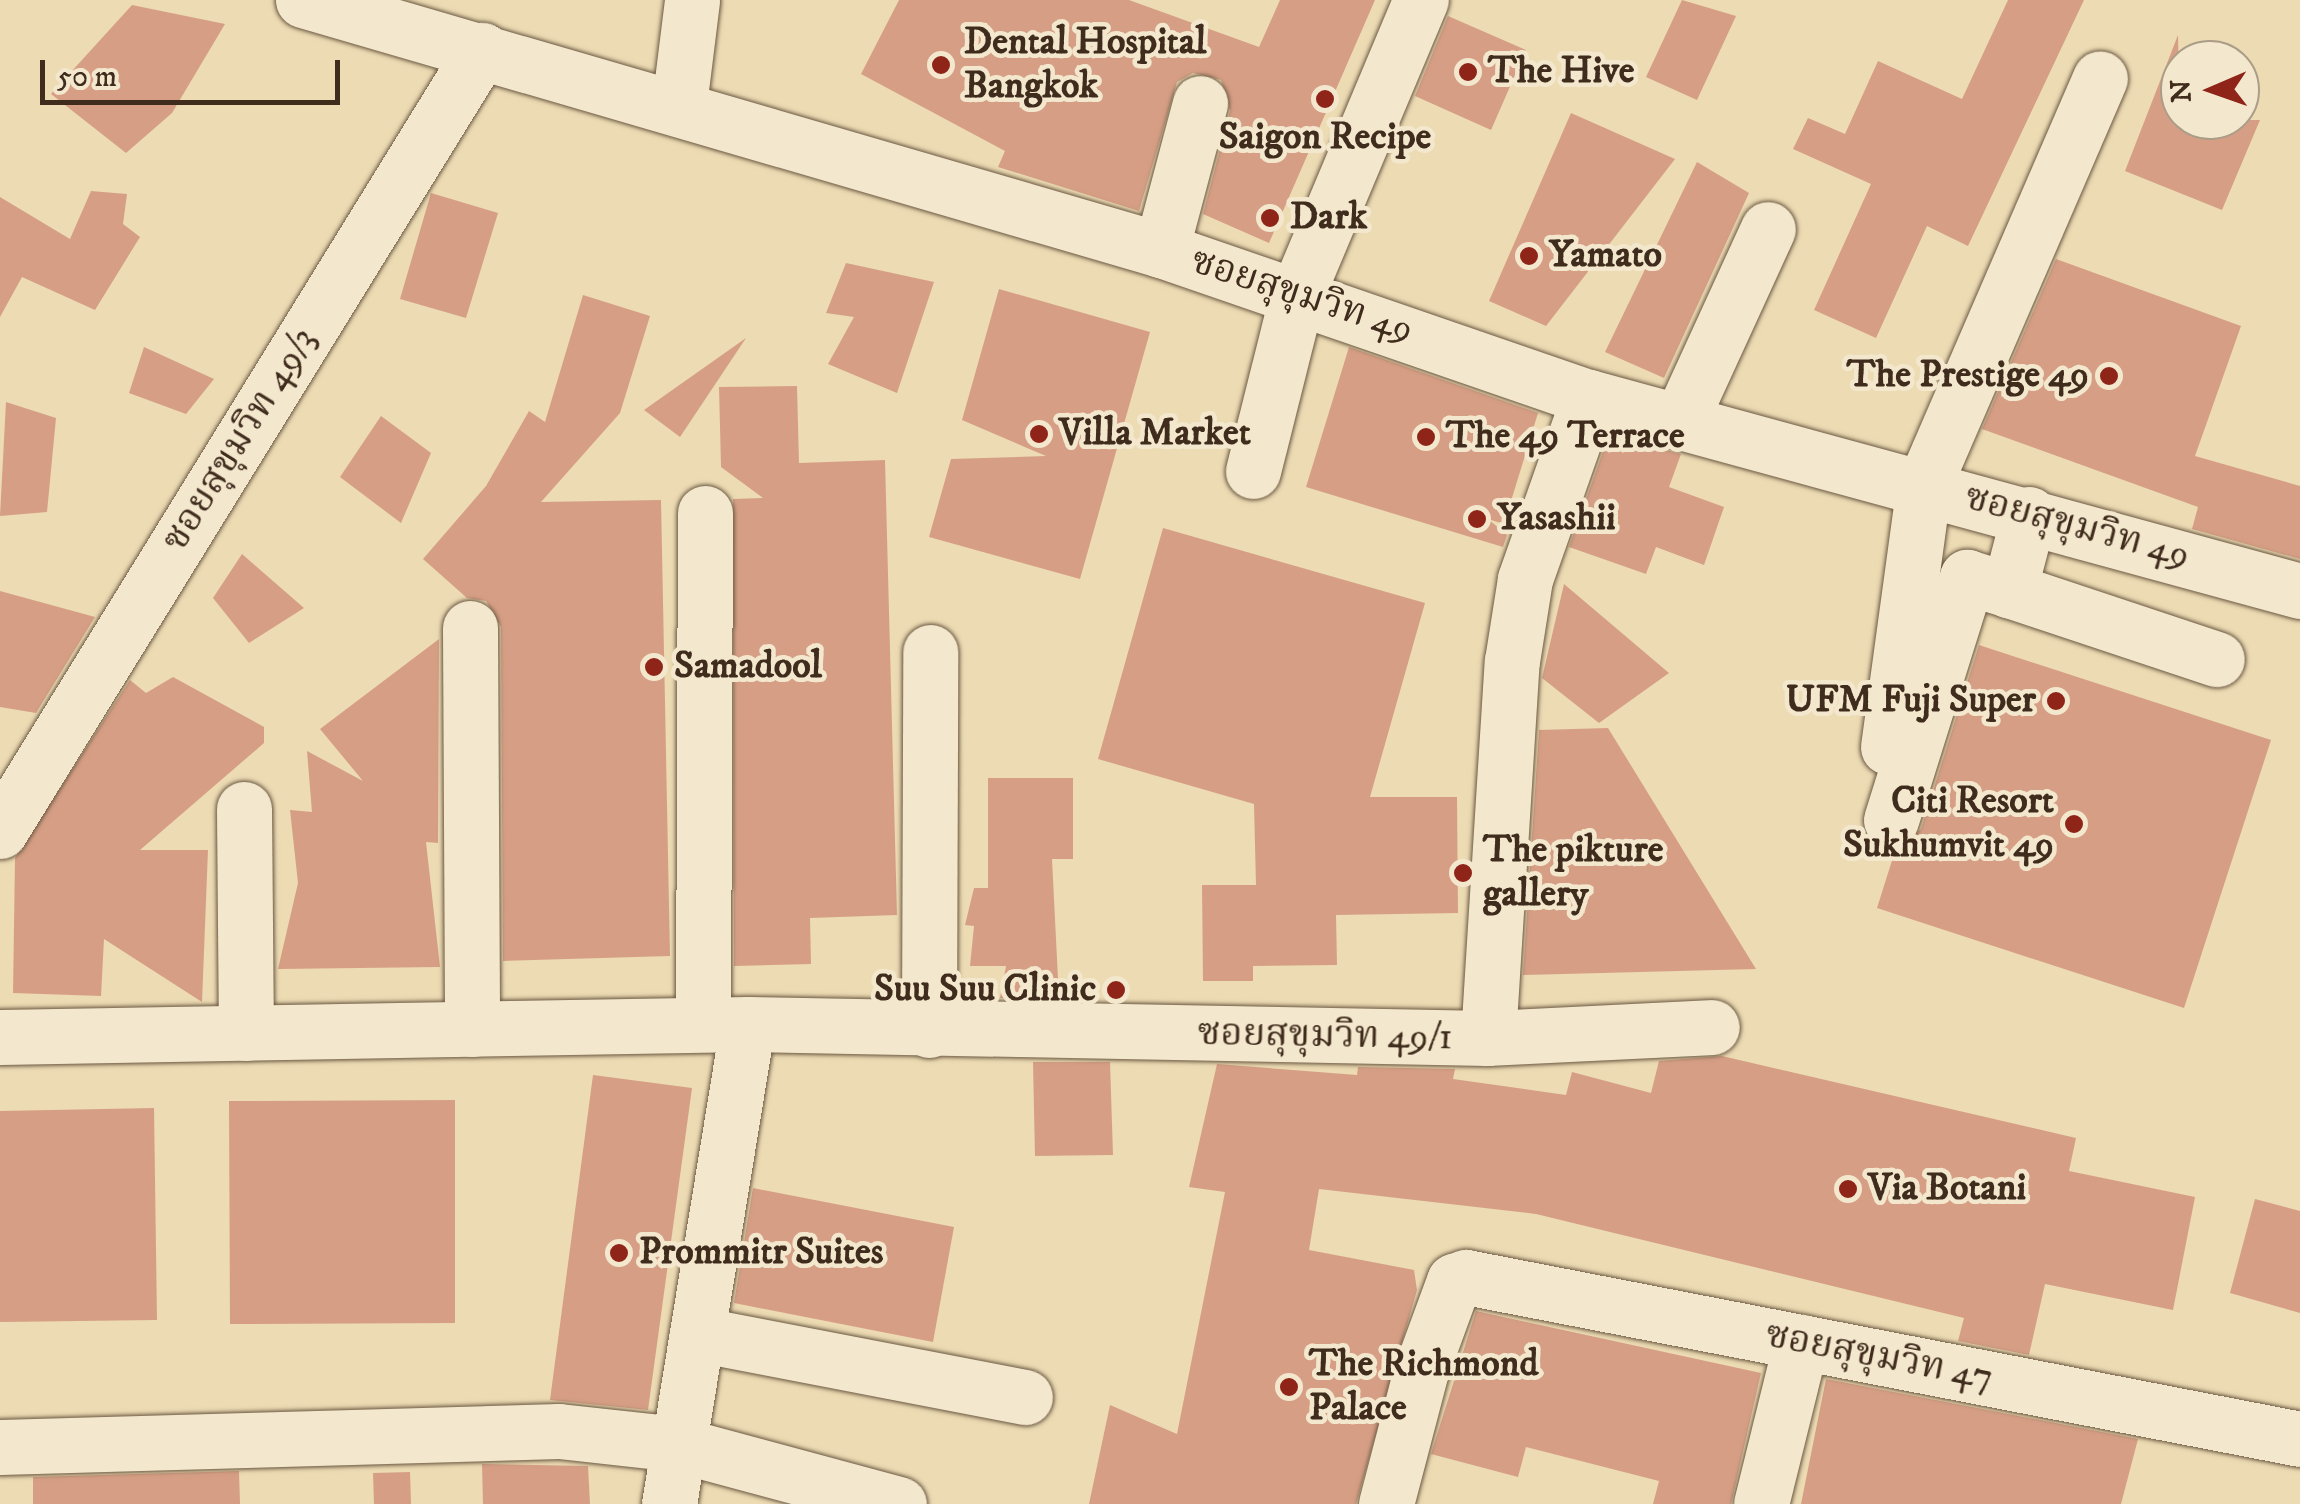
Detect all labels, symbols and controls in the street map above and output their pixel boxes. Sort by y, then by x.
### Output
place label: Dental Hospital Bangkok [964,20,1207,110]
scale bar [45,40,345,102]
north arrow [2160,40,2260,140]
place label: The Hive [1488,49,1635,95]
marker: Dental Hospital Bangkok [928,52,954,78]
text: 50 m [57,59,117,96]
marker: The Hive [1457,61,1479,83]
text: N [2164,79,2199,103]
marker: Saigon Recipe [1314,88,1336,110]
place label: Saigon Recipe [1219,115,1431,161]
place label: Dark [1290,195,1367,241]
marker: Dark [1259,207,1281,229]
place label: Yamato [1549,233,1662,279]
street label: ซอยสุขุมวิท 49 [1185,239,1419,353]
marker: Yamato [1518,245,1540,267]
street label: ซอยสุขุมวิท 49/3 [153,320,327,560]
place label: The Prestige 49 [1847,353,2089,399]
marker: The Prestige 49 [2098,365,2120,387]
place label: Villa Market [1059,411,1251,457]
place label: The 49 Terrace [1446,414,1685,460]
marker: Villa Market [1028,423,1050,445]
marker: The 49 Terrace [1415,426,1437,448]
street label: ซอยสุขุมวิท 49 [1960,475,2194,579]
place label: Yasashii [1497,496,1616,542]
marker: Yasashii [1466,508,1488,530]
place label: Samadool [674,644,822,690]
marker: Samadool [643,656,665,678]
place label: UFM Fuji Super [1786,678,2036,724]
marker: UFM Fuji Super [2045,690,2067,712]
place label: Citi Resort Sukhumvit 49 [1843,779,2054,868]
marker: Citi Resort Sukhumvit 49 [2063,813,2085,835]
place label: The pikture gallery [1483,828,1663,918]
marker: The pikture gallery [1452,862,1474,884]
place label: Suu Suu Clinic [874,967,1096,1013]
marker: Suu Suu Clinic [1105,979,1127,1001]
street label: ซอยสุขุมวิท 49/1 [1197,1011,1453,1061]
place label: Via Botani [1868,1166,2026,1212]
marker: Via Botani [1837,1178,1859,1200]
place label: Prommitr Suites [639,1230,883,1276]
marker: Prommitr Suites [608,1242,630,1264]
street label: ซอยสุขุมวิท 47 [1761,1313,1997,1401]
place label: The Richmond Palace [1309,1342,1538,1432]
marker: The Richmond Palace [1278,1376,1300,1398]

